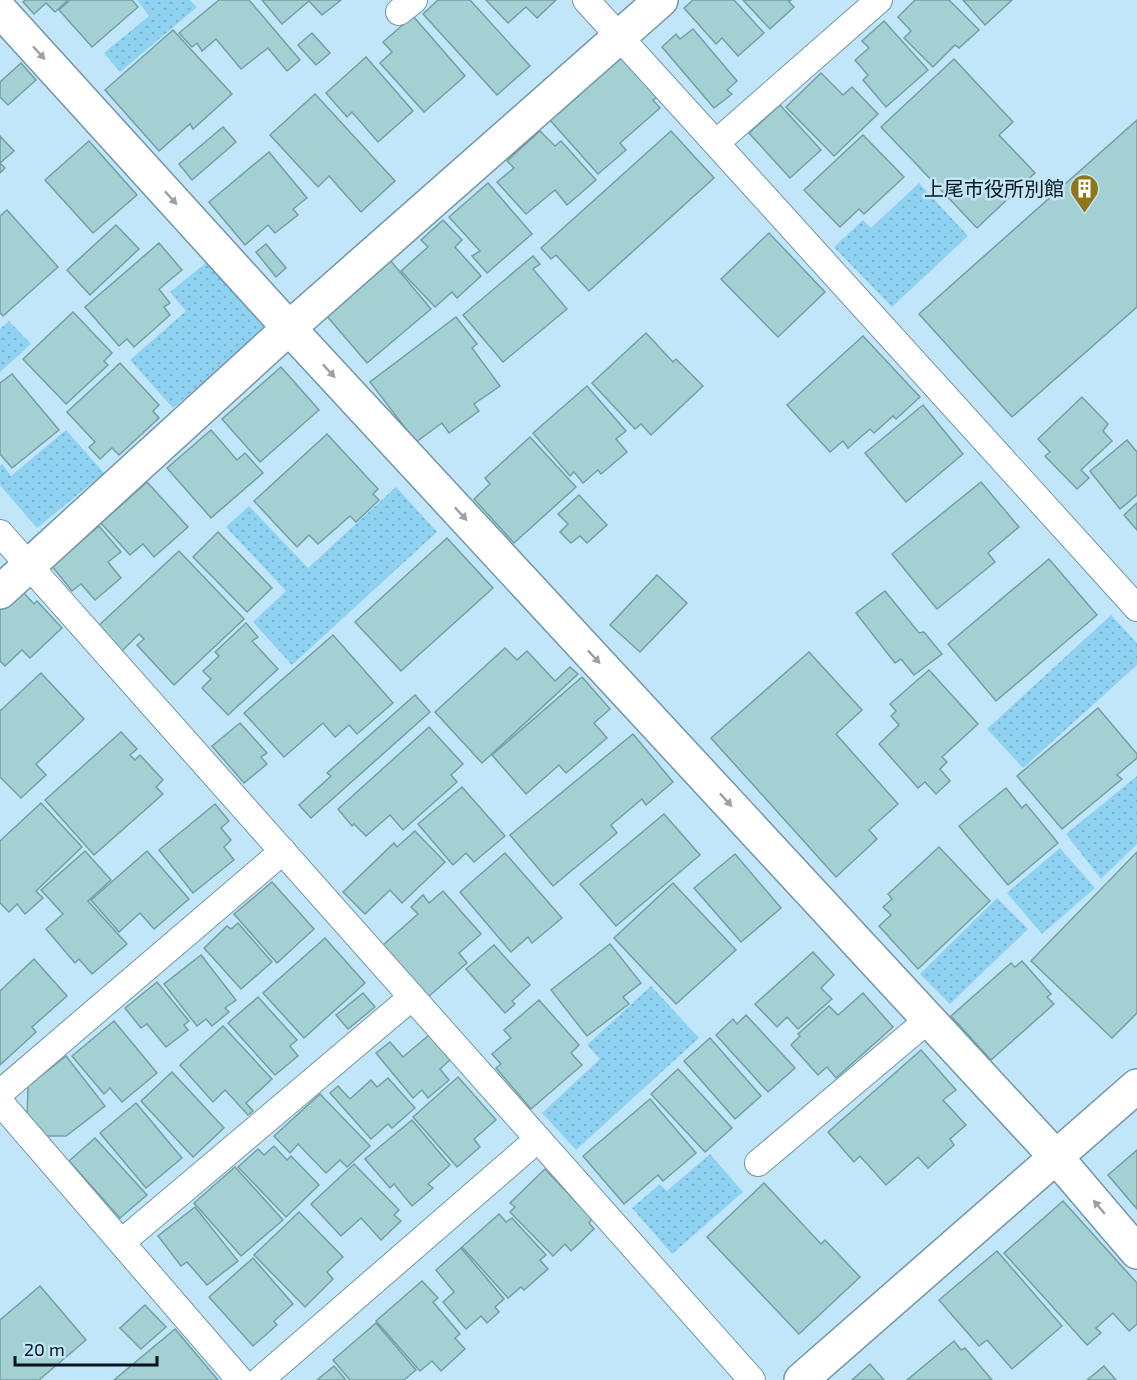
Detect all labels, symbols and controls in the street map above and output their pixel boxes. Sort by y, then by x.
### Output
one-way arrow [32,46,46,61]
building icon: 上尾市役所別館 [1069,172,1101,214]
place label: 上尾市役所別館 [924,176,1064,200]
one-way arrow [163,190,177,204]
one-way arrow [322,363,335,378]
one-way arrow [454,506,467,521]
one-way arrow [587,649,600,664]
one-way arrow [719,792,732,807]
one-way arrow [1093,1200,1106,1215]
scale bar [15,1329,158,1367]
text: 20 m [24,1338,65,1360]

